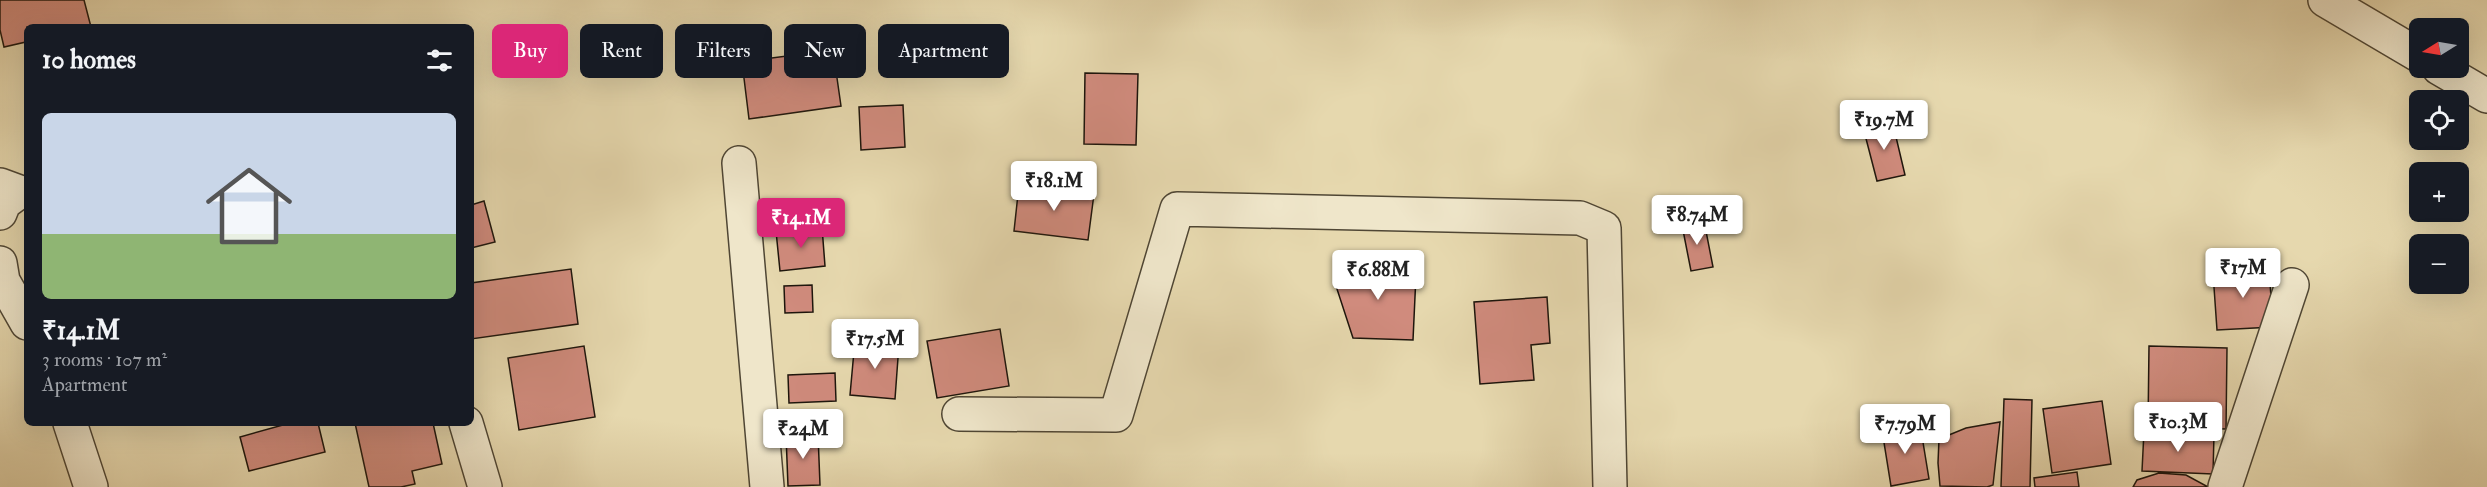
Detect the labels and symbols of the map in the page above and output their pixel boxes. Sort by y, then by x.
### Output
north arrow [2409,18,2469,78]
pin: ₹19.7M [1835,100,1933,151]
pin: ₹18.1M [1005,161,1103,212]
pin: ₹8.74M [1648,195,1746,246]
pin: ₹14.1M [752,198,850,249]
pin: ₹17M [2207,248,2279,299]
pin: ₹6.88M [1329,250,1427,301]
pin: ₹17.5M [826,319,924,370]
pin: ₹10.3M [2129,402,2227,453]
pin: ₹7.79M [1856,404,1954,455]
pin: ₹24M [767,409,839,460]

